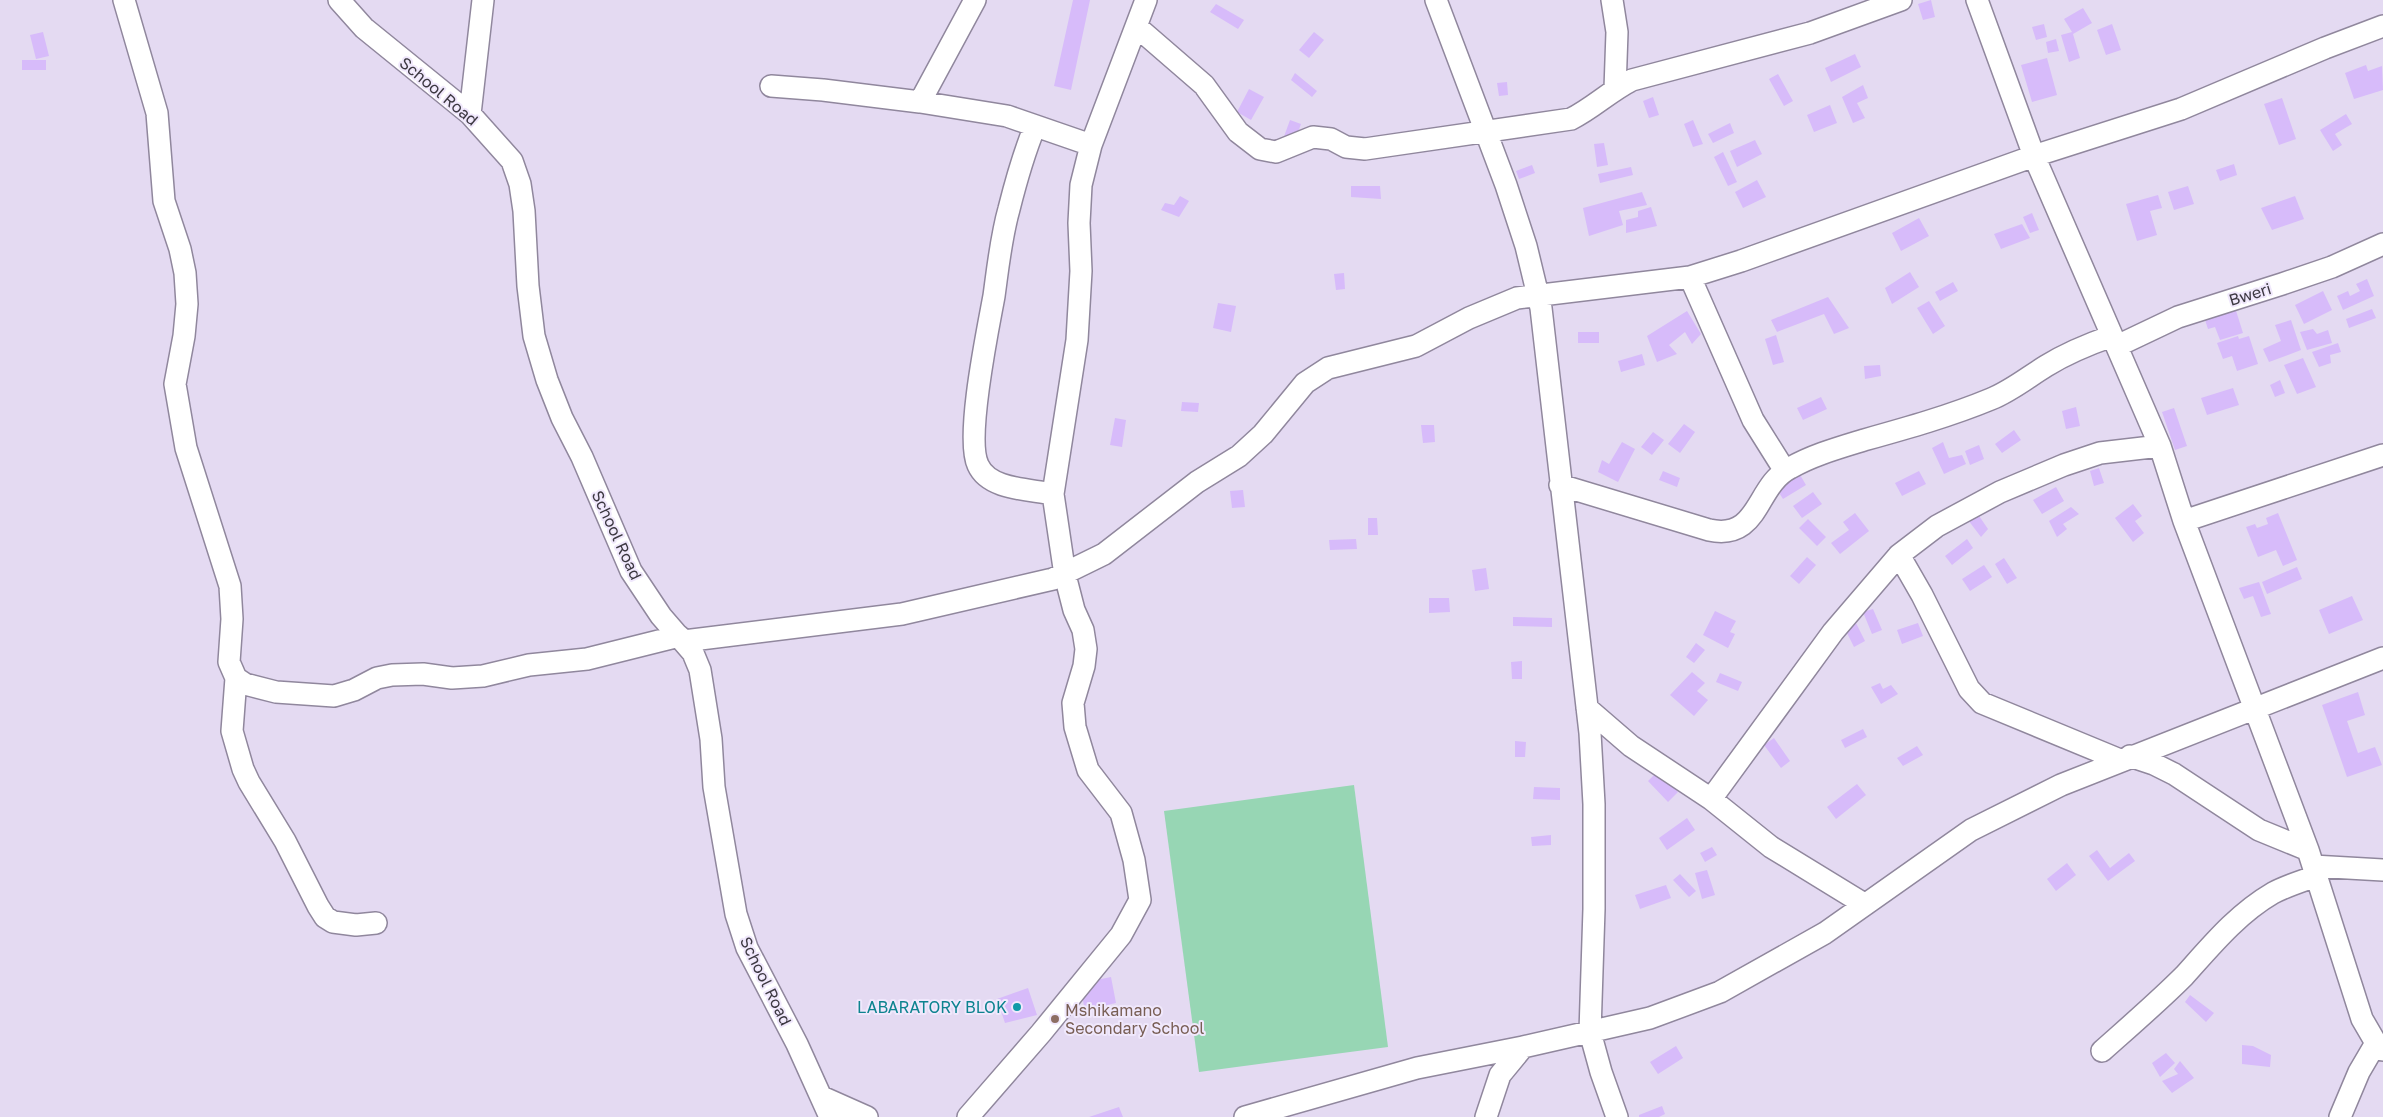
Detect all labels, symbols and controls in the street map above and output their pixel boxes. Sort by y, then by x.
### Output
street label: School Road [396,52,482,130]
street label: Bweri [2226,278,2274,310]
street label: School Road [588,487,646,583]
street label: School Road [736,933,796,1029]
place label: LABARATORY BLOK [857,997,1007,1017]
place label: Mshikamano Secondary School [1065,1000,1204,1038]
marker: LABARATORY BLOK [1011,1001,1023,1013]
marker: Mshikamano Secondary School [1049,1013,1061,1025]

